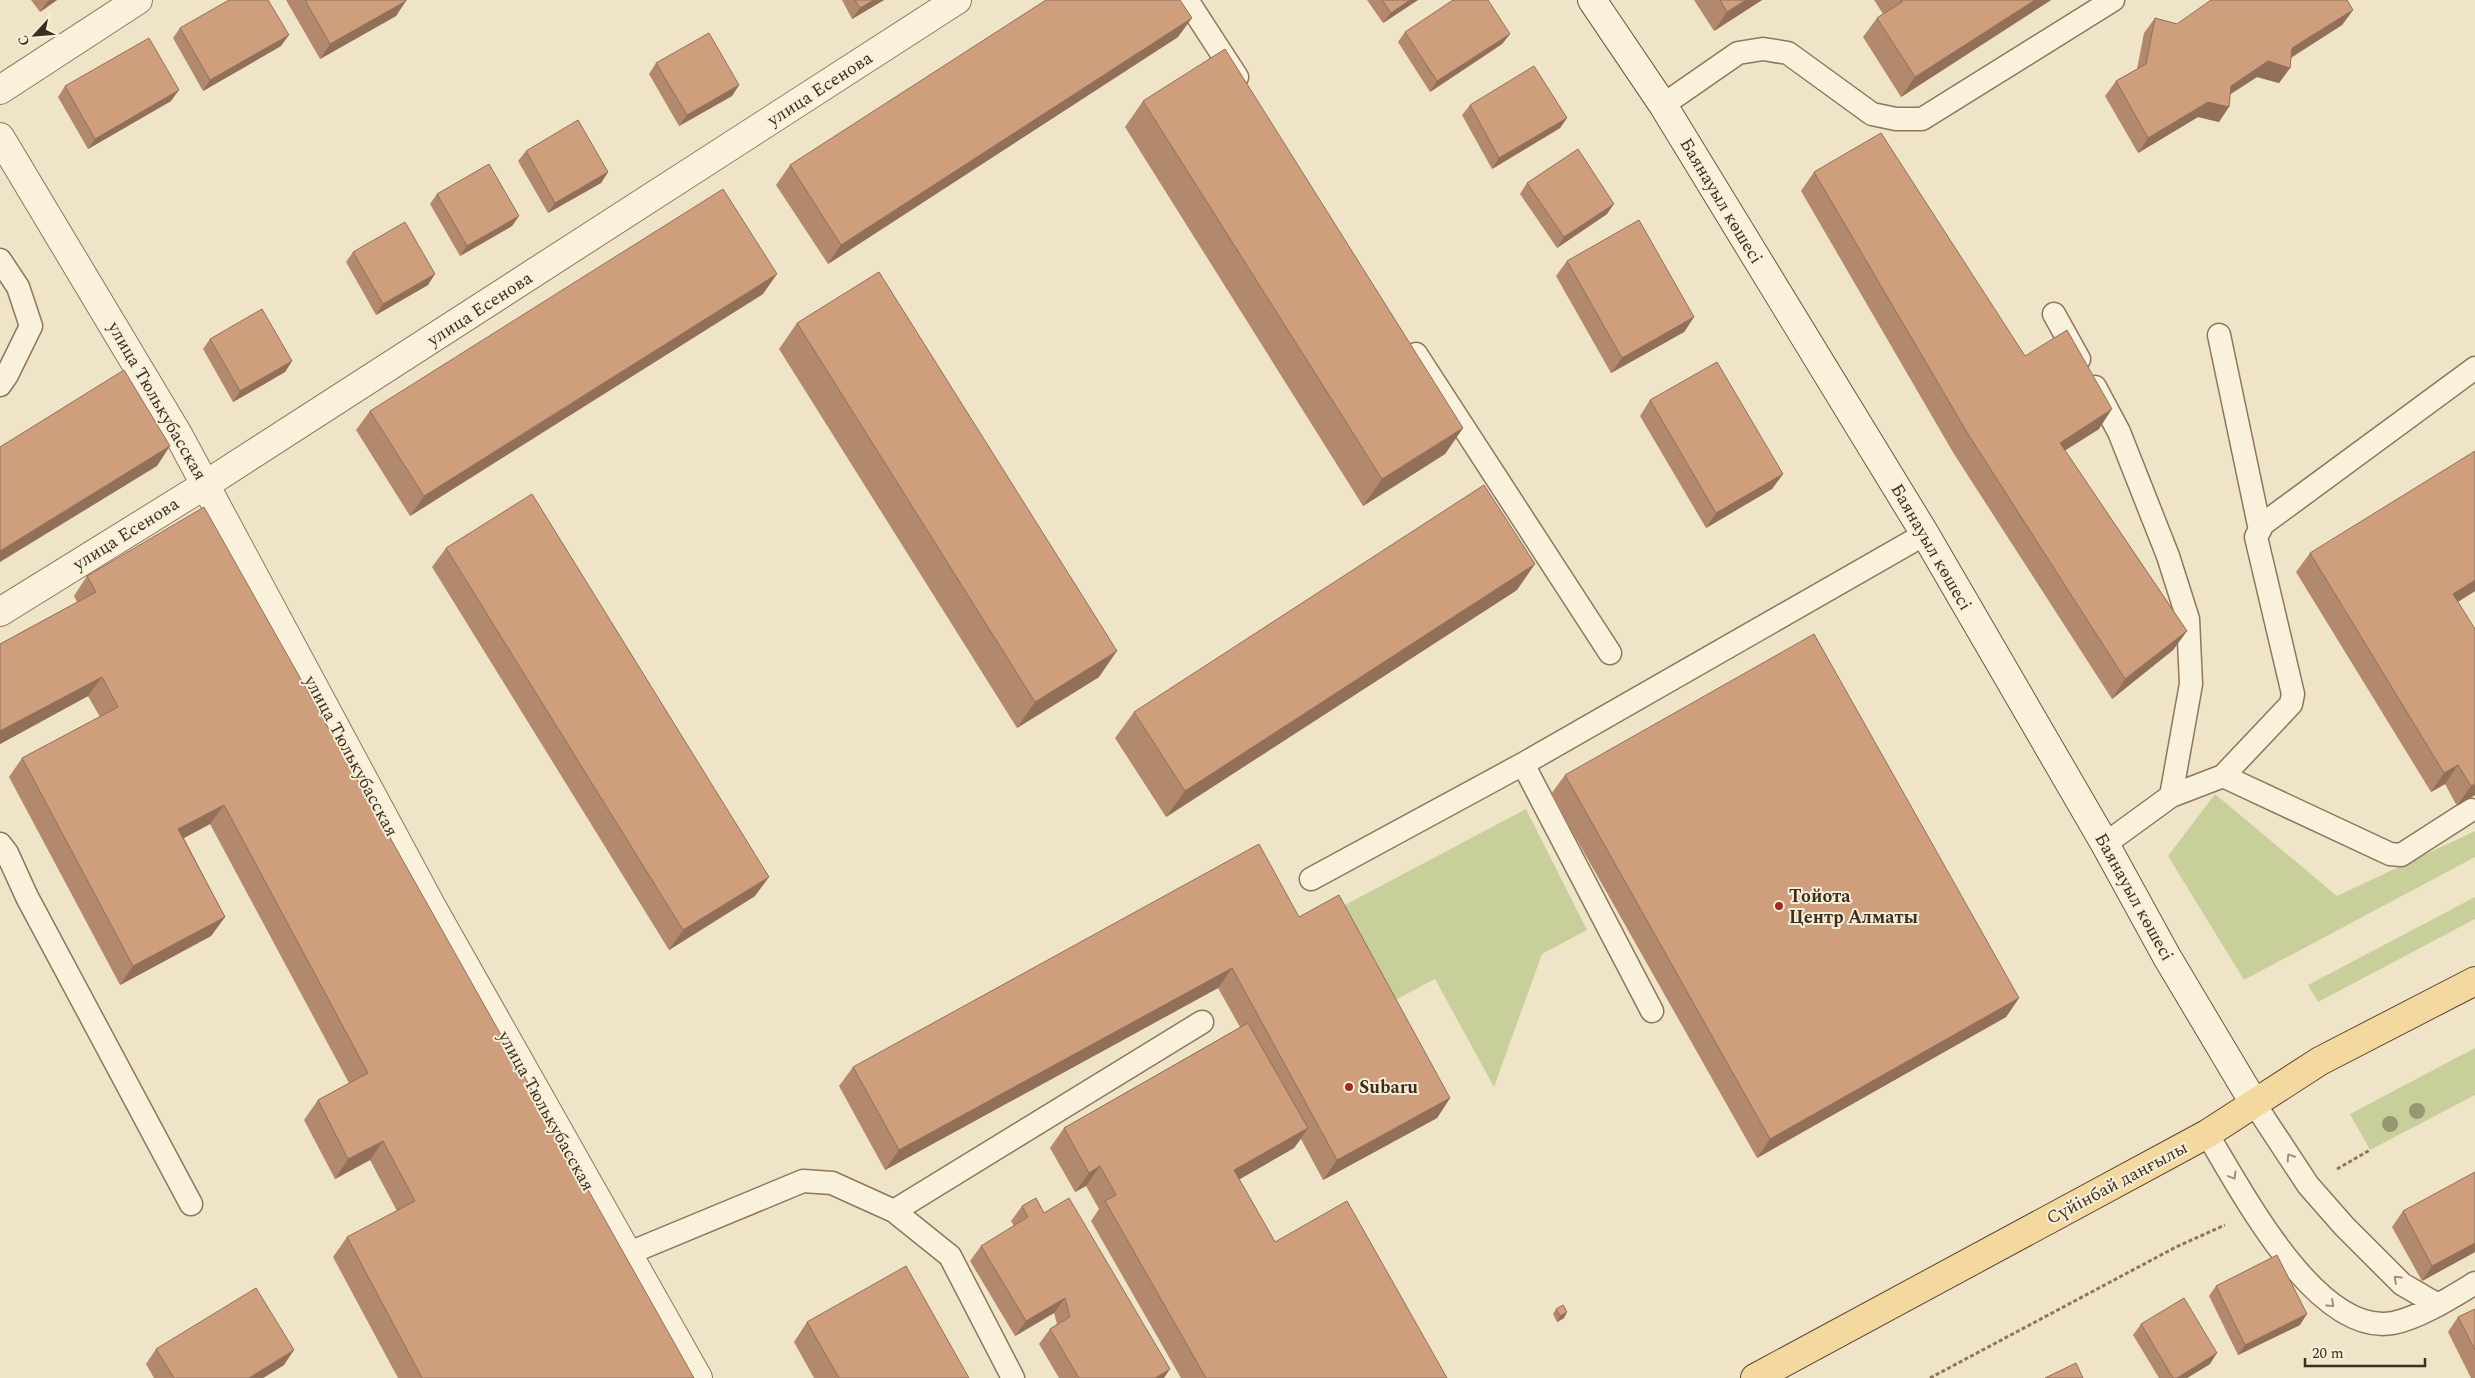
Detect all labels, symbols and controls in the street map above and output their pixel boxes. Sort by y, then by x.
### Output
north arrow [10,10,60,60]
text: С [12,31,35,50]
street label: улица Есенова [761,45,878,134]
street label: Баянауыл көшесі [1673,133,1769,269]
street label: улица Есенова [421,265,538,354]
street label: улица Тюлькубасская [100,316,214,485]
street label: Баянауыл көшесі [1884,478,1978,616]
street label: улица Есенова [67,490,185,578]
street label: улица Тюлькубасская [296,670,405,842]
street label: Баянауыл көшесі [2088,828,2180,966]
place label: Тойота Центр Алматы [1789,883,1919,931]
marker: Тойота Центр Алматы [1773,900,1785,912]
street label: улица Тюлькубасская [490,1025,601,1196]
place label: Subaru [1359,1074,1418,1101]
marker: Subaru [1343,1081,1355,1093]
street label: Сүйінбай даңғылы [2042,1134,2192,1232]
one-way arrow [2287,1154,2296,1163]
one-way arrow [2226,1170,2236,1179]
one-way arrow [2394,1276,2403,1285]
one-way arrow [2325,1298,2334,1307]
scale bar [2305,1336,2425,1368]
text: 20 m [2312,1342,2344,1365]

